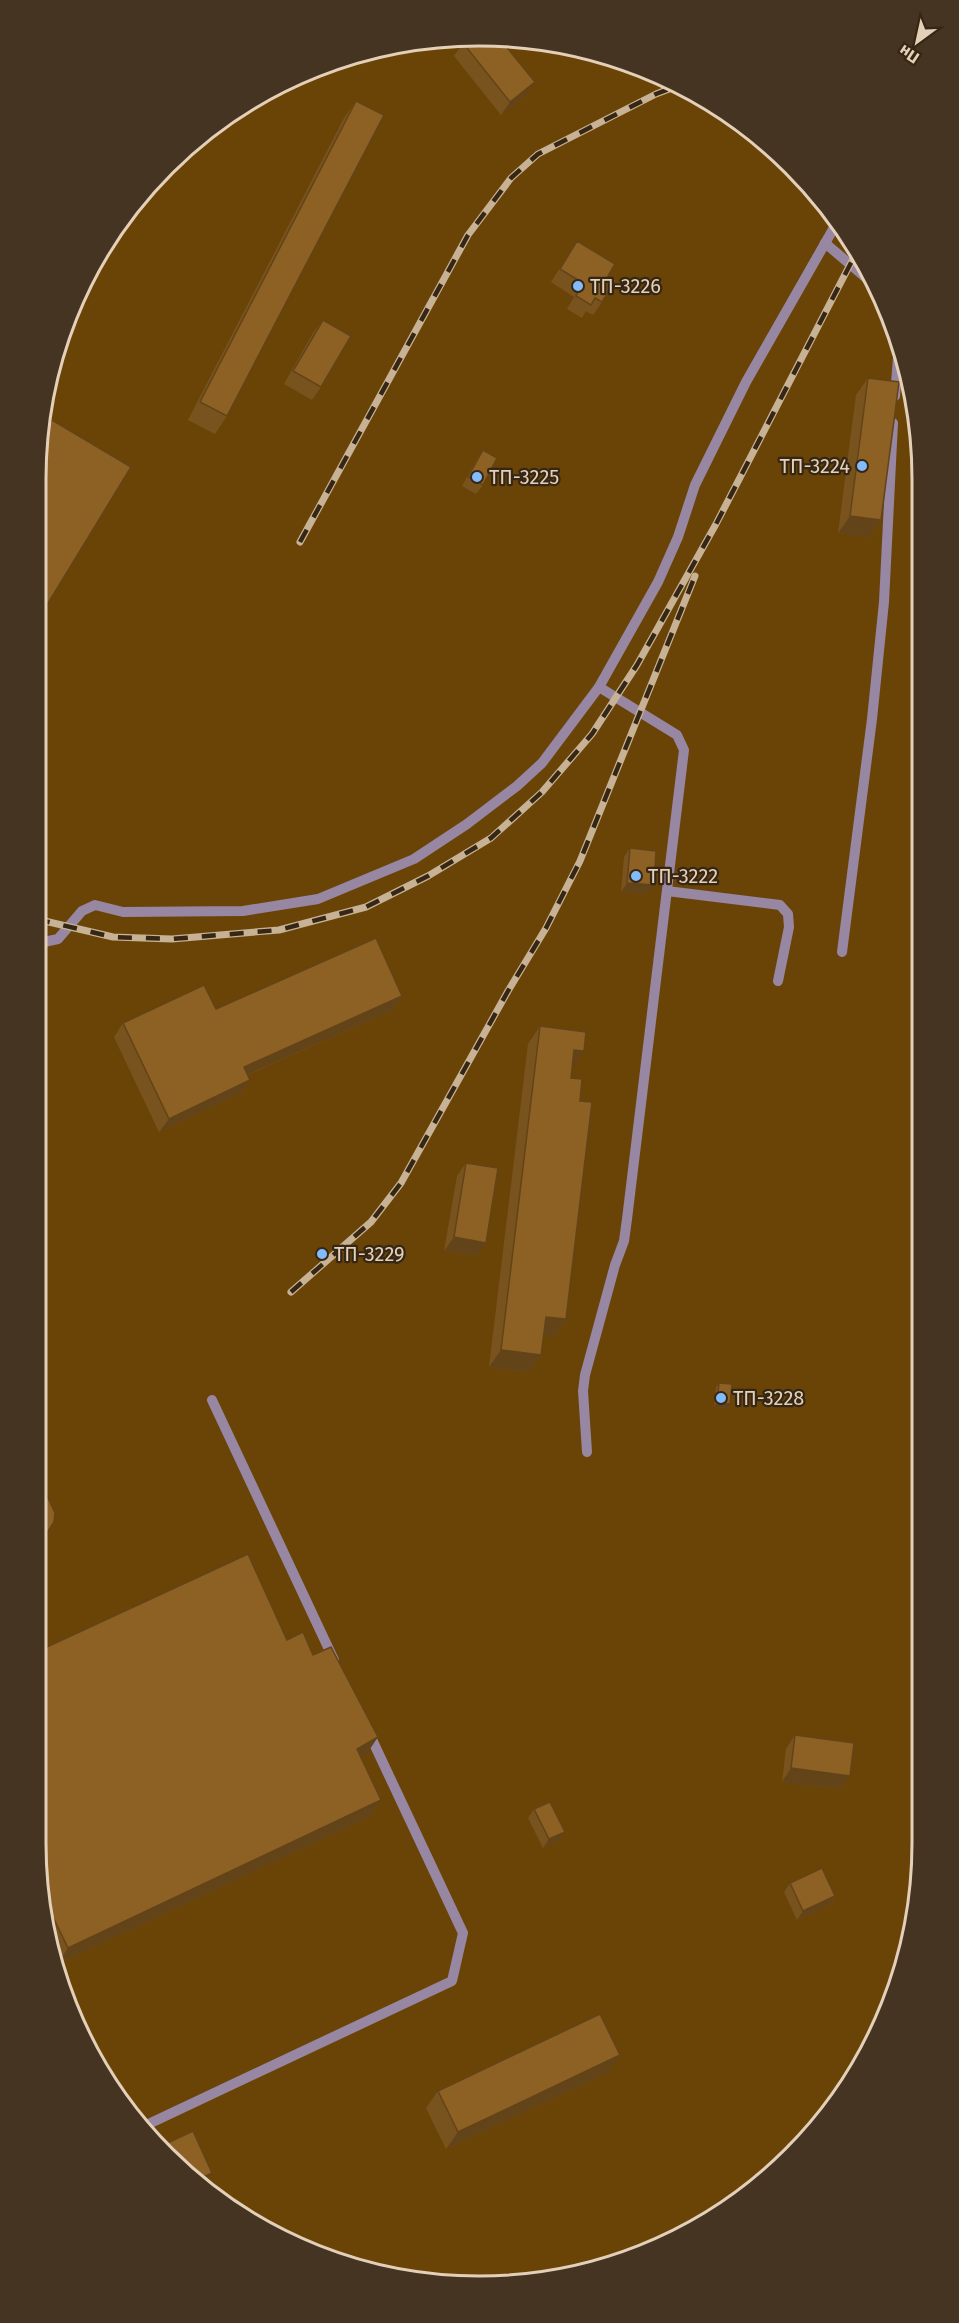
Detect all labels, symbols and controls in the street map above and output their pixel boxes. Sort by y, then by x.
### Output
north arrow [887,12,947,72]
text: Пн [896,41,923,68]
place label: ТП-3226 [590,274,661,298]
marker: ТП-3226 [571,279,585,293]
place label: ТП-3224 [780,454,850,478]
marker: ТП-3224 [855,459,869,473]
place label: ТП-3225 [489,465,559,489]
marker: ТП-3225 [470,470,484,484]
place label: ТП-3222 [648,864,718,888]
marker: ТП-3222 [629,869,643,883]
place label: ТП-3229 [334,1242,405,1266]
marker: ТП-3229 [315,1247,329,1261]
place label: ТП-3228 [733,1386,804,1410]
marker: ТП-3228 [714,1391,728,1405]

